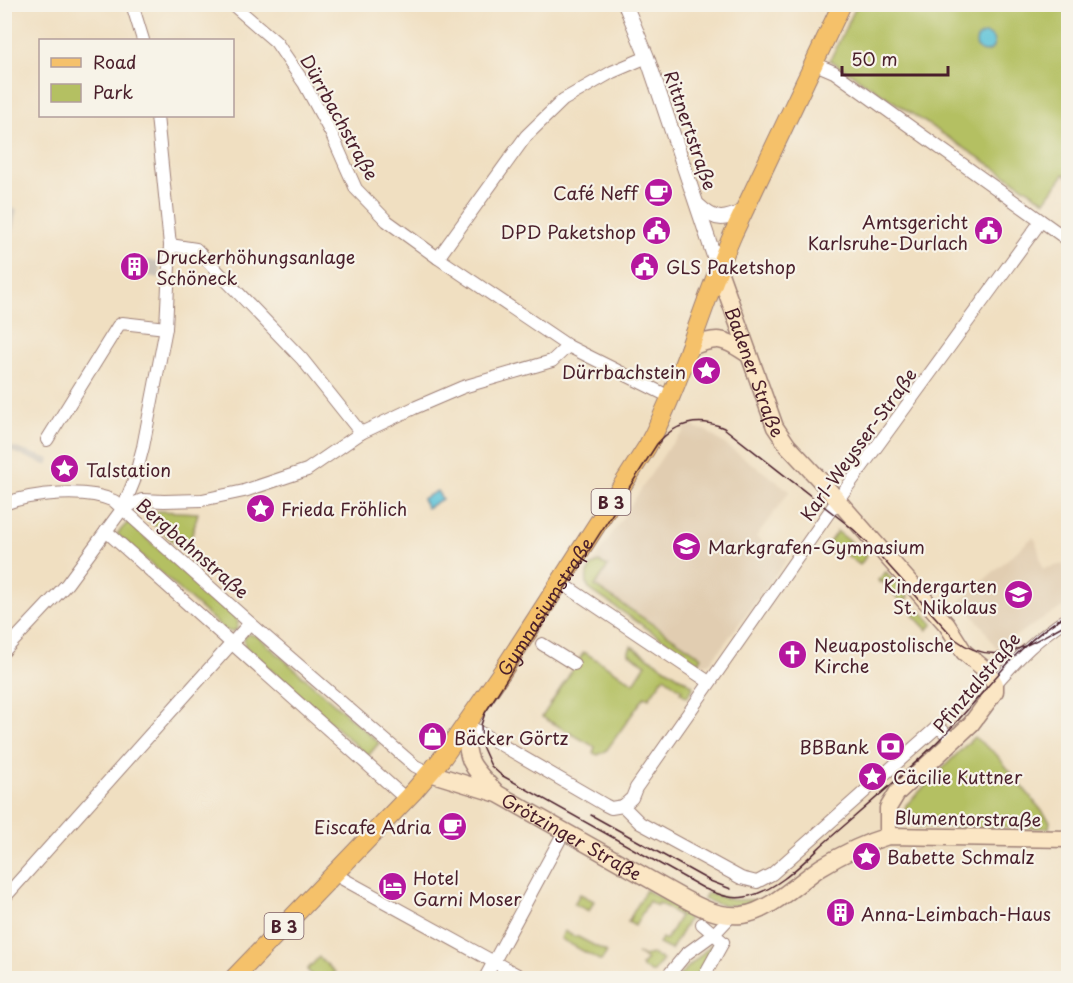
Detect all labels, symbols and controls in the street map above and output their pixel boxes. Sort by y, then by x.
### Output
legend [39,39,234,117]
scale bar [842,39,948,77]
text: 50 m [851,45,898,72]
text: Road [93,48,137,75]
street label: Dürrbachstraße [294,49,386,185]
street label: Rittnertstraße [658,67,724,193]
text: Park [93,78,133,105]
cafe icon: Café Neff [643,176,675,208]
place label: Café Neff [553,179,640,206]
place label: Amtsgericht Karlsruhe-Durlach [808,208,968,256]
public building icon: DPD Paketshop [641,215,673,247]
public building icon: Amtsgericht Karlsruhe-Durlach [973,215,1005,247]
place label: DPD Paketshop [501,218,636,245]
place label: Druckerhöhungsanlage Schöneck [156,243,355,291]
building icon: Druckerhöhungsanlage Schöneck [119,250,151,282]
public building icon: GLS Paketshop [629,250,661,282]
place label: GLS Paketshop [666,253,796,280]
street label: Badener Straße [719,303,791,442]
place icon: Dürrbachstein [691,355,723,387]
place label: Dürrbachstein [562,358,686,385]
street label: Karl-Weysser-Straße [793,362,923,526]
place icon: Talstation [49,453,81,485]
place label: Talstation [86,456,171,483]
road number: B 3 [592,489,630,515]
street label: Bergbahnstraße [131,491,255,605]
place icon: Frieda Fröhlich [244,492,276,524]
place label: Frieda Fröhlich [281,495,407,522]
school or university icon: Markgrafen-Gymnasium [671,530,703,562]
street label: Gymnasiumstraße [490,532,599,681]
place label: Markgrafen-Gymnasium [708,533,925,560]
place label: Kindergarten St. Nikolaus [883,572,997,620]
school or university icon: Kindergarten St. Nikolaus [1002,579,1034,611]
street label: Pfinztalstraße [926,626,1026,738]
place label: Neuapostolische Kirche [814,631,954,679]
church icon: Neuapostolische Kirche [777,638,809,670]
shop icon: Bäcker Görtz [417,721,449,753]
place label: Bäcker Görtz [454,724,569,751]
bank icon: BBBank [874,730,906,762]
place label: BBBank [799,733,869,760]
place icon: Cäcilie Kuttner [856,760,888,792]
place label: Cäcilie Kuttner [893,763,1023,790]
street label: Grötzinger Straße [497,785,647,886]
street label: Blumentorstraße [894,803,1042,833]
cafe icon: Eiscafe Adria [436,810,468,842]
place label: Eiscafe Adria [314,813,432,840]
place icon: Babette Schmalz [850,840,882,872]
place label: Babette Schmalz [887,843,1035,870]
place label: Hotel Garni Moser [413,864,522,912]
hotel icon: Hotel Garni Moser [376,871,408,903]
building icon: Anna-Leimbach-Haus [824,897,856,929]
place label: Anna-Leimbach-Haus [861,900,1051,927]
road number: B 3 [264,913,304,939]

